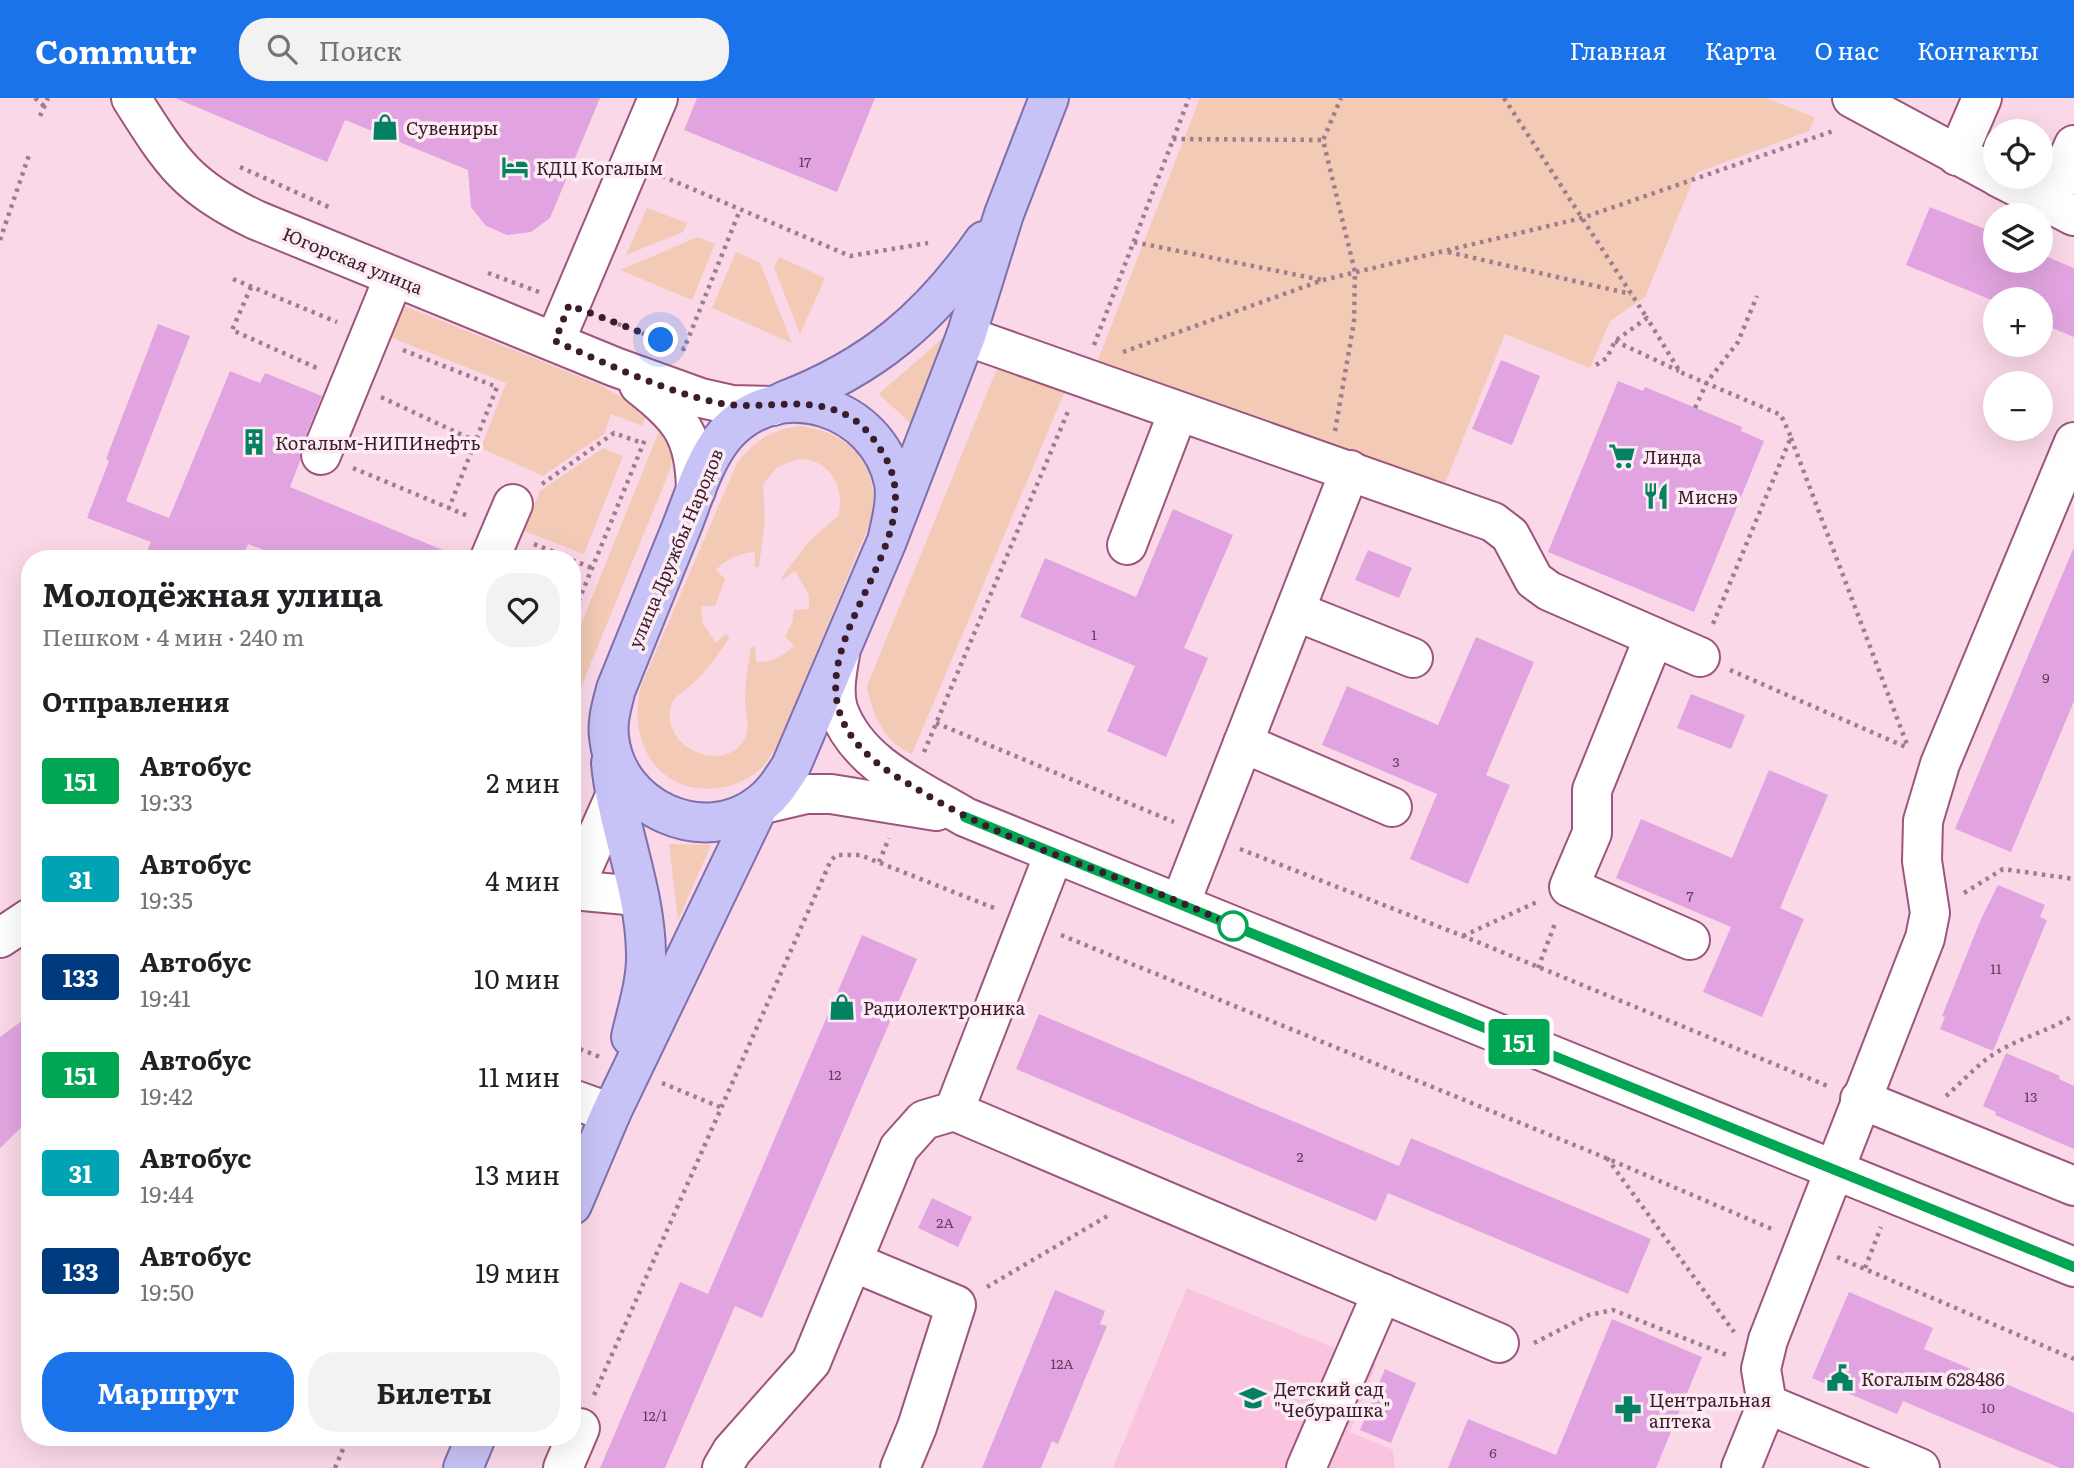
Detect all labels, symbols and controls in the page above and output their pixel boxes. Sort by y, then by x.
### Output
search box [239,18,729,81]
text: Commutr [35,25,197,74]
icon: search [263,30,301,68]
text: Поиск [319,30,402,69]
text: Главная [1569,32,1667,67]
text: Карта [1705,32,1777,67]
text: О нас [1815,32,1879,67]
text: Контакты [1917,32,2039,67]
shop icon: Сувениры [370,112,400,142]
place label: Сувениры [406,114,498,141]
map controls [1983,119,2053,441]
button: locate [1983,119,2053,189]
house number: 17 [799,151,811,171]
hotel icon: КДЦ Когалым [500,152,530,182]
place label: КДЦ Когалым [536,154,663,181]
button: layers [1983,203,2053,273]
street label: Югорская улица [279,220,428,301]
button: + [1983,287,2053,357]
your location [643,322,678,357]
button: − [1983,371,2053,441]
building icon: Когалым-НИПИнефть [239,427,269,457]
place label: Когалым-НИПИнефть [275,429,481,456]
supermarket icon: Линда [1607,441,1637,471]
place label: Линда [1643,443,1702,470]
street label: улица Дружбы Народов [621,444,729,652]
restaurant icon: Миснэ [1641,481,1671,511]
place label: Миснэ [1677,483,1738,510]
text: Молодёжная улица [42,568,383,617]
button: heart [486,573,560,647]
text: Пешком · 4 мин · 240 m [42,619,304,653]
house number: 1 [1091,624,1097,644]
house number: 9 [2042,667,2050,687]
text: Отправления [42,681,230,720]
text: Автобус [140,745,251,784]
house number: 3 [1392,751,1400,771]
text: 2 мин [486,762,560,801]
text: 151 [64,763,97,798]
text: 19:33 [140,784,193,818]
text: Автобус [140,843,251,882]
text: 4 мин [485,860,560,899]
text: 31 [69,861,92,896]
text: 19:35 [140,882,193,916]
house number: 7 [1686,885,1694,905]
unlabelled marker [1218,911,1248,941]
text: Автобус [140,941,251,980]
text: 10 мин [474,958,560,997]
house number: 11 [1990,958,2002,978]
text: 133 [62,959,99,994]
text: 19:41 [140,980,191,1014]
shop icon: Радиолектроника [827,992,857,1022]
place label: Радиолектроника [863,994,1025,1021]
line badge: 151 [1479,1019,1559,1065]
text: 151 [1503,1024,1535,1059]
text: Автобус [140,1039,251,1078]
text: 11 мин [478,1056,560,1095]
text: 151 [64,1057,97,1092]
house number: 12 [829,1064,841,1084]
text: 19:42 [140,1078,193,1112]
house number: 13 [2024,1086,2038,1106]
text: Автобус [140,1137,251,1176]
house number: 2 [1296,1146,1304,1166]
text: 13 мин [475,1154,560,1193]
text: 31 [69,1155,92,1190]
text: 19:44 [140,1176,194,1210]
house number: 2А [936,1212,954,1232]
text: Автобус [140,1235,251,1274]
text: 19 мин [475,1252,560,1291]
text: 133 [62,1253,99,1288]
text: 19:50 [140,1274,194,1308]
button: Маршрут [42,1352,294,1432]
button: Билеты [308,1352,560,1432]
house number: 12А [1050,1353,1074,1373]
public building icon: Когалым 628486 [1825,1363,1855,1393]
place label: Когалым 628486 [1861,1365,2005,1392]
place label: Детский сад "Чебурашка" [1274,1375,1390,1423]
school or university icon: Детский сад "Чебурашка" [1238,1383,1268,1413]
place label: Центральная аптека [1649,1386,1771,1434]
pharmacy icon: Центральная аптека [1613,1394,1643,1424]
house number: 10 [1981,1397,1995,1417]
house number: 12/1 [643,1405,668,1425]
house number: 6 [1489,1442,1497,1462]

